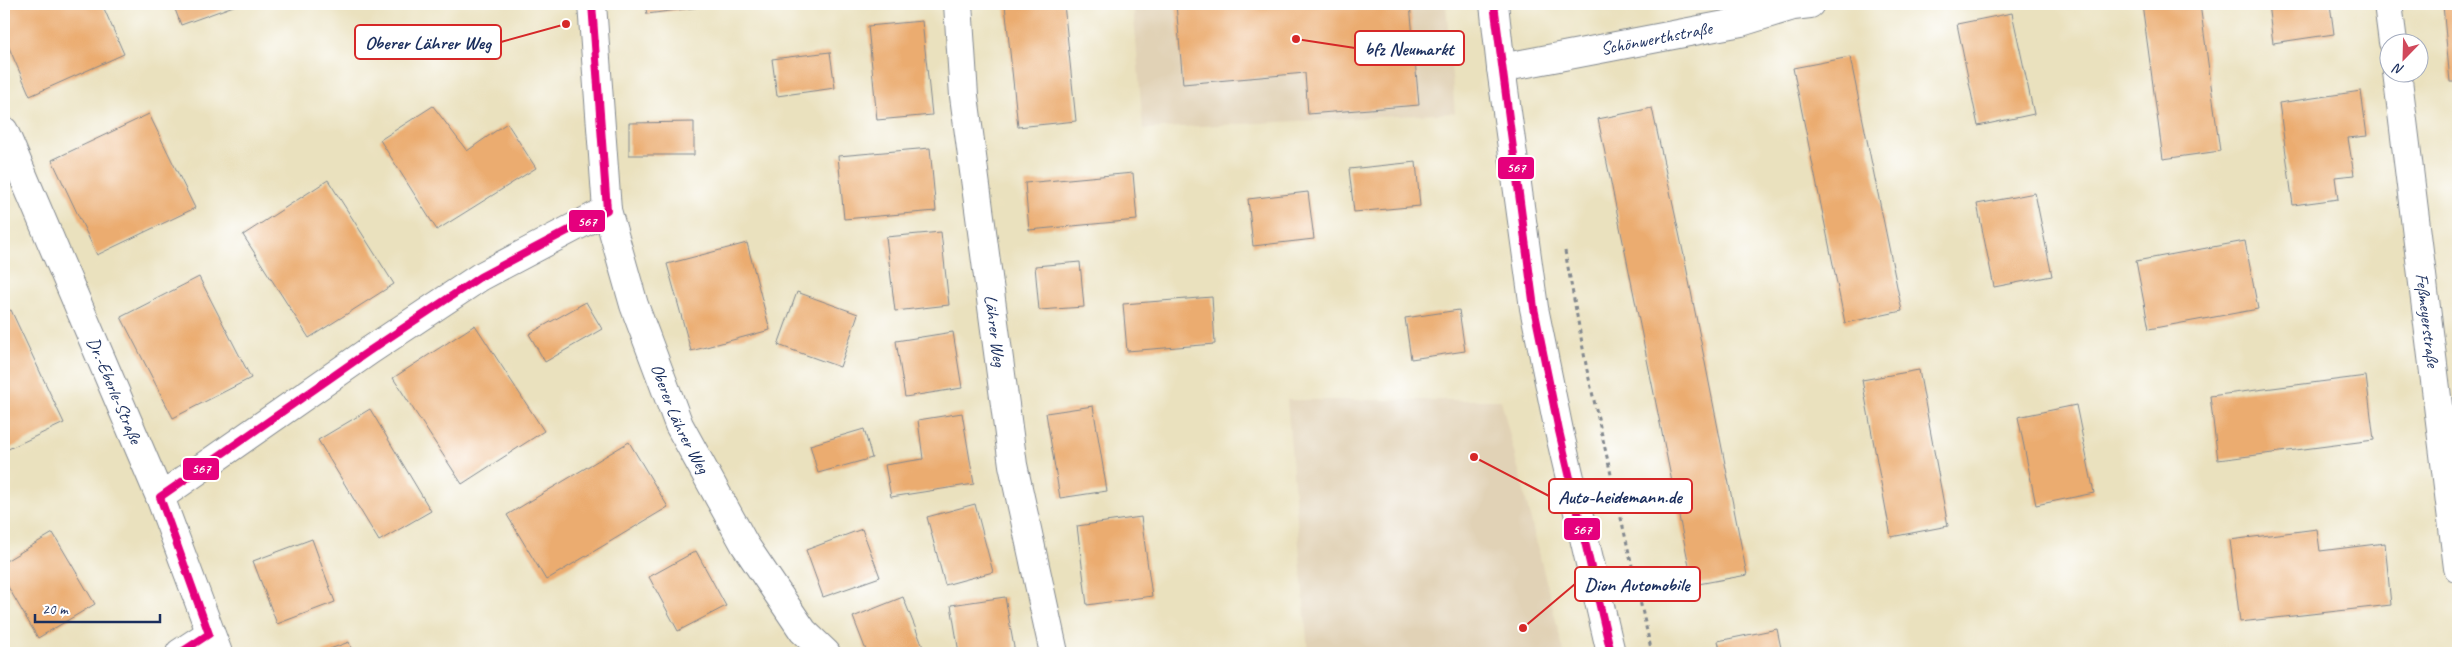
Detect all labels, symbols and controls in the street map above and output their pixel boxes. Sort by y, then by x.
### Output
street label: Schönwerthstraße [1599,17,1715,60]
callout: Oberer Lährer Weg [355,25,501,59]
text: Oberer Lährer Weg [365,31,493,55]
callout: bfz Neumarkt [1355,31,1464,65]
north arrow [2380,32,2430,82]
text: bfz Neumarkt [1364,37,1455,61]
text: N [2390,59,2406,79]
line badge: 567 [1497,156,1535,180]
text: 567 [1507,159,1527,176]
line badge: 567 [568,209,606,233]
text: 567 [578,213,598,230]
street label: Feßmeyerstraße [2411,272,2444,369]
street label: Lährer Weg [980,293,1011,370]
street label: Dr.-Eberle-Straße [82,334,147,448]
street label: Oberer Lährer Weg [646,361,715,479]
line badge: 567 [182,457,220,481]
text: 567 [192,460,212,477]
callout: Auto-heidemann.de [1549,479,1692,513]
text: Auto-heidemann.de [1558,485,1683,509]
line badge: 567 [1563,517,1601,541]
text: 567 [1573,521,1593,538]
callout: Dion Automobile [1575,567,1700,601]
text: Dion Automobile [1585,573,1691,597]
scale bar [35,592,160,624]
text: 20 m [42,600,69,619]

